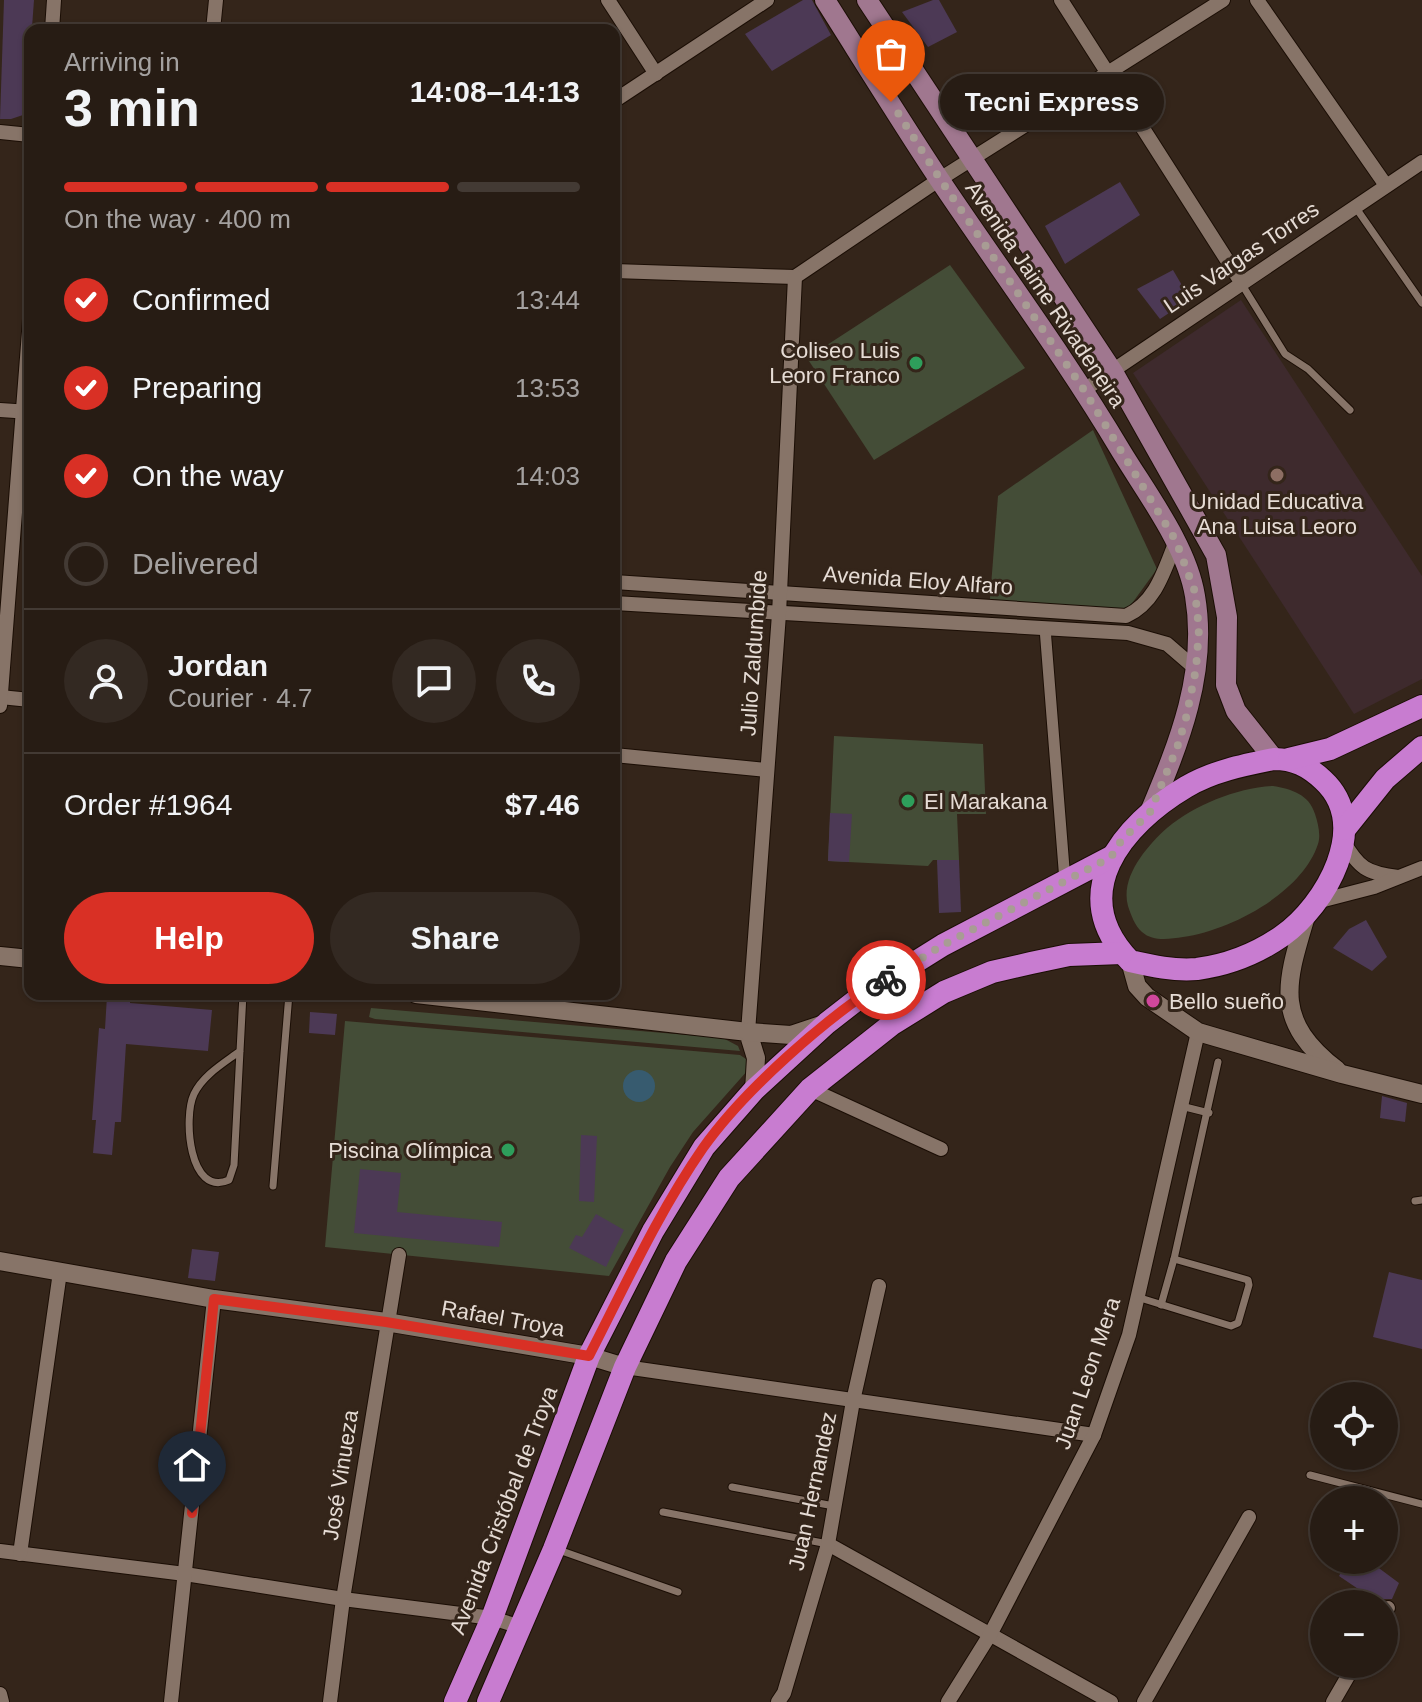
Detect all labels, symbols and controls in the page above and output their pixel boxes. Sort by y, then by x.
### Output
pin [857,20,925,102]
icon: bag [869,32,913,76]
text: Arriving in [64,47,180,77]
callout: Tecni Express [939,74,1163,130]
text: 14:08–14:13 [410,75,580,108]
text: 3 min [64,79,200,137]
text: Tecni Express [965,87,1139,117]
street label: Avenida Jaime Rivadeneira [960,176,1131,413]
street label: Luis Vargas Torres [1159,196,1323,318]
text: On the way · 400 m [64,204,291,234]
icon: check [64,278,108,322]
text: Confirmed [132,283,270,316]
text: 13:44 [515,285,580,315]
place label: Coliseo Luis Leoro Franco [769,338,900,388]
marker: Coliseo Luis Leoro Franco [907,354,925,372]
icon: check [64,366,108,410]
text: Preparing [132,371,262,404]
text: 13:53 [515,373,580,403]
icon: check [64,454,108,498]
text: On the way [132,459,284,492]
text: 14:03 [515,461,580,491]
marker: Unidad Educativa Ana Luisa Leoro [1268,466,1286,484]
place label: Unidad Educativa Ana Luisa Leoro [1191,489,1364,539]
text: Delivered [132,547,259,580]
street label: Avenida Eloy Alfaro [822,561,1014,600]
street label: Julio Zaldumbide [735,569,772,737]
button: person [64,639,148,723]
button: chat [392,639,476,723]
button: phone [496,639,580,723]
text: Jordan [168,649,268,682]
text: Courier · 4.7 [168,683,313,713]
text: Order #1964 [64,788,232,821]
text: $7.46 [505,788,580,821]
place label: El Marakana [924,789,1048,814]
marker: El Marakana [899,792,917,810]
button: Help [64,892,314,984]
button: Share [330,892,580,984]
courier [846,940,926,1020]
icon: bike [864,958,908,1002]
place label: Bello sueño [1169,989,1284,1014]
marker: Bello sueño [1144,992,1162,1010]
place label: Piscina Olímpica [328,1138,493,1163]
marker: Piscina Olímpica [499,1141,517,1159]
street label: Juan Leon Mera [1050,1293,1125,1452]
street label: Rafael Troya [439,1295,567,1342]
street label: Avenida Cristóbal de Troya [445,1382,563,1638]
map controls [1310,1382,1398,1678]
button: locate [1310,1382,1398,1470]
street label: José Vinueza [318,1407,363,1542]
street label: Juan Hernandez [783,1410,841,1573]
pin [158,1431,226,1513]
icon: home [170,1443,214,1487]
button: + [1310,1486,1398,1574]
button: − [1310,1590,1398,1678]

